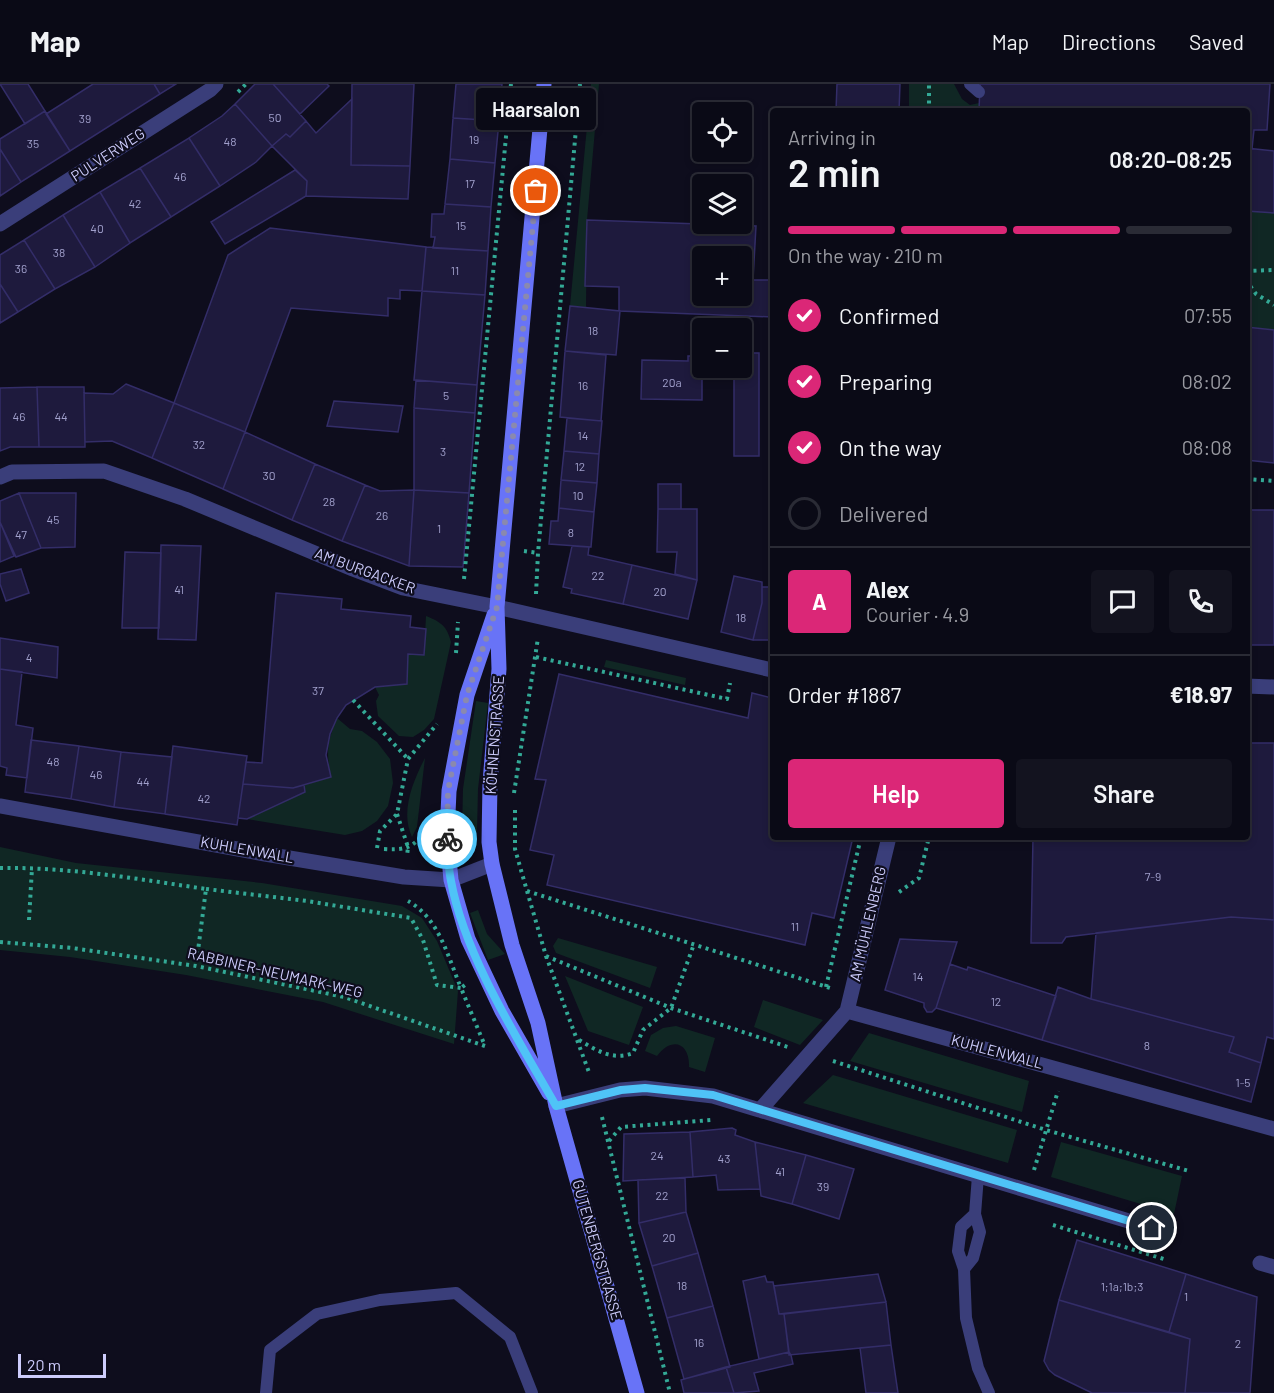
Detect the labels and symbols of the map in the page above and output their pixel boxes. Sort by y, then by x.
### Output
callout: Haarsalon [476,89,596,131]
house number: 50 [269,110,281,124]
house number: 39 [79,111,91,125]
street label: PULVERWEG [67,124,148,185]
house number: 19 [469,132,479,146]
house number: 48 [224,134,236,148]
house number: 35 [27,136,39,150]
pin [510,165,561,216]
house number: 46 [174,169,186,183]
house number: 17 [465,176,475,190]
house number: 42 [128,196,142,210]
house number: 15 [456,218,466,232]
house number: 40 [90,221,104,235]
house number: 38 [53,245,65,259]
house number: 36 [15,261,27,275]
house number: 11 [451,263,459,277]
house number: 18 [588,323,598,337]
house number: 20a [662,375,682,389]
house number: 16 [578,378,588,392]
house number: 5 [443,388,449,402]
house number: 46 [13,409,25,423]
house number: 44 [54,409,68,423]
house number: 14 [578,428,588,442]
house number: 32 [193,437,205,451]
house number: 3 [440,444,446,458]
house number: 12 [575,459,585,473]
house number: 30 [263,468,275,482]
house number: 10 [573,488,583,502]
house number: 28 [323,494,335,508]
house number: 26 [376,508,388,522]
house number: 45 [47,512,59,526]
house number: 1 [437,521,441,535]
house number: 8 [568,525,574,539]
house number: 47 [15,527,27,541]
street label: AM BURGACKER [313,544,418,597]
house number: 22 [592,568,604,582]
house number: 41 [174,582,184,596]
house number: 20 [653,584,667,598]
house number: 18 [736,610,746,624]
house number: 4 [26,650,32,664]
street label: KÖHNENSTRASSE [481,675,507,795]
house number: 37 [312,683,324,697]
house number: 48 [47,754,59,768]
house number: 46 [90,767,102,781]
house number: 44 [136,774,150,788]
house number: 42 [197,791,211,805]
courier [417,809,477,869]
street label: KUHLENWALL [199,832,295,866]
street label: AM MÜHLENBERG [845,865,889,983]
house number: 7-9 [1145,869,1161,883]
house number: 11 [791,919,799,933]
street label: RABBINER-NEUMARK-WEG [186,943,365,1001]
house number: 14 [913,969,923,983]
house number: 12 [991,994,1001,1008]
street label: KUHLENWALL [949,1030,1045,1072]
house number: 8 [1144,1038,1150,1052]
house number: 1-5 [1235,1075,1251,1089]
house number: 24 [650,1148,664,1162]
house number: 43 [718,1151,730,1165]
house number: 41 [775,1164,785,1178]
street label: GUTENBERGSTRASSE [569,1177,627,1322]
house number: 39 [817,1179,829,1193]
house number: 22 [656,1188,668,1202]
pin [1126,1202,1177,1253]
house number: 20 [662,1230,676,1244]
house number: 18 [677,1278,687,1292]
house number: 1;1a;1b;3 [1101,1279,1143,1293]
house number: 1 [1184,1289,1188,1303]
house number: 16 [694,1335,704,1349]
house number: 2 [1235,1336,1241,1350]
scale bar [18,1351,106,1378]

